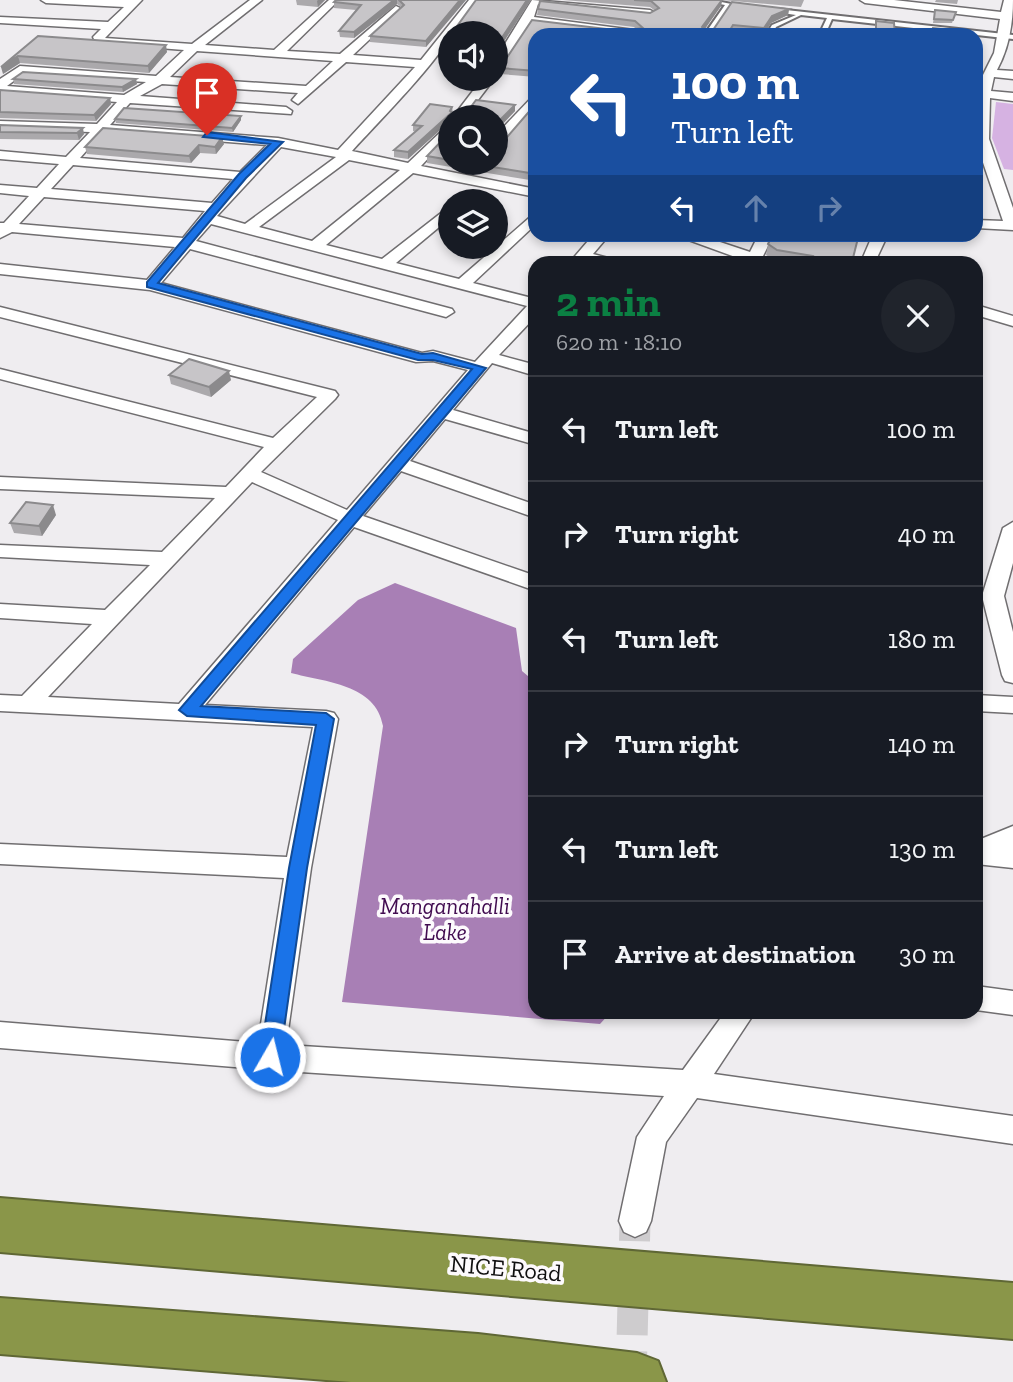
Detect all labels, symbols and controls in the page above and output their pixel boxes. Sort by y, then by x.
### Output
map controls [438,21,508,259]
button: sound [438,21,508,91]
text: 100 m [671,53,799,112]
icon: left [556,56,647,147]
pin [177,63,237,135]
icon: arrive [188,74,226,112]
button: search [438,105,508,175]
text: Turn left [671,113,793,151]
button: layers [438,189,508,259]
icon: left [664,189,702,227]
icon: ahead [737,189,775,227]
icon: right [810,189,848,227]
text: 2 min [556,276,661,327]
button: close [881,279,955,353]
text: 620 m · 18:10 [556,328,682,356]
icon: left [556,410,594,448]
text: Turn left [615,413,718,445]
text: 100 m [887,413,955,445]
icon: right [556,515,594,553]
text: Turn right [615,518,738,550]
text: 40 m [898,518,955,550]
icon: left [556,620,594,658]
text: Turn left [615,623,718,655]
text: 180 m [888,623,955,655]
icon: right [556,725,594,763]
text: Turn right [615,728,738,760]
text: 140 m [888,728,955,760]
icon: left [556,830,594,868]
text: Turn left [615,833,718,865]
text: 130 m [889,833,955,865]
water label: Manganahalli Lake [380,892,510,946]
icon: arrive [556,935,594,973]
text: Arrive at destination [615,938,855,970]
text: 30 m [899,938,955,970]
position arrow [233,1020,307,1094]
street label: NICE Road [449,1249,563,1287]

